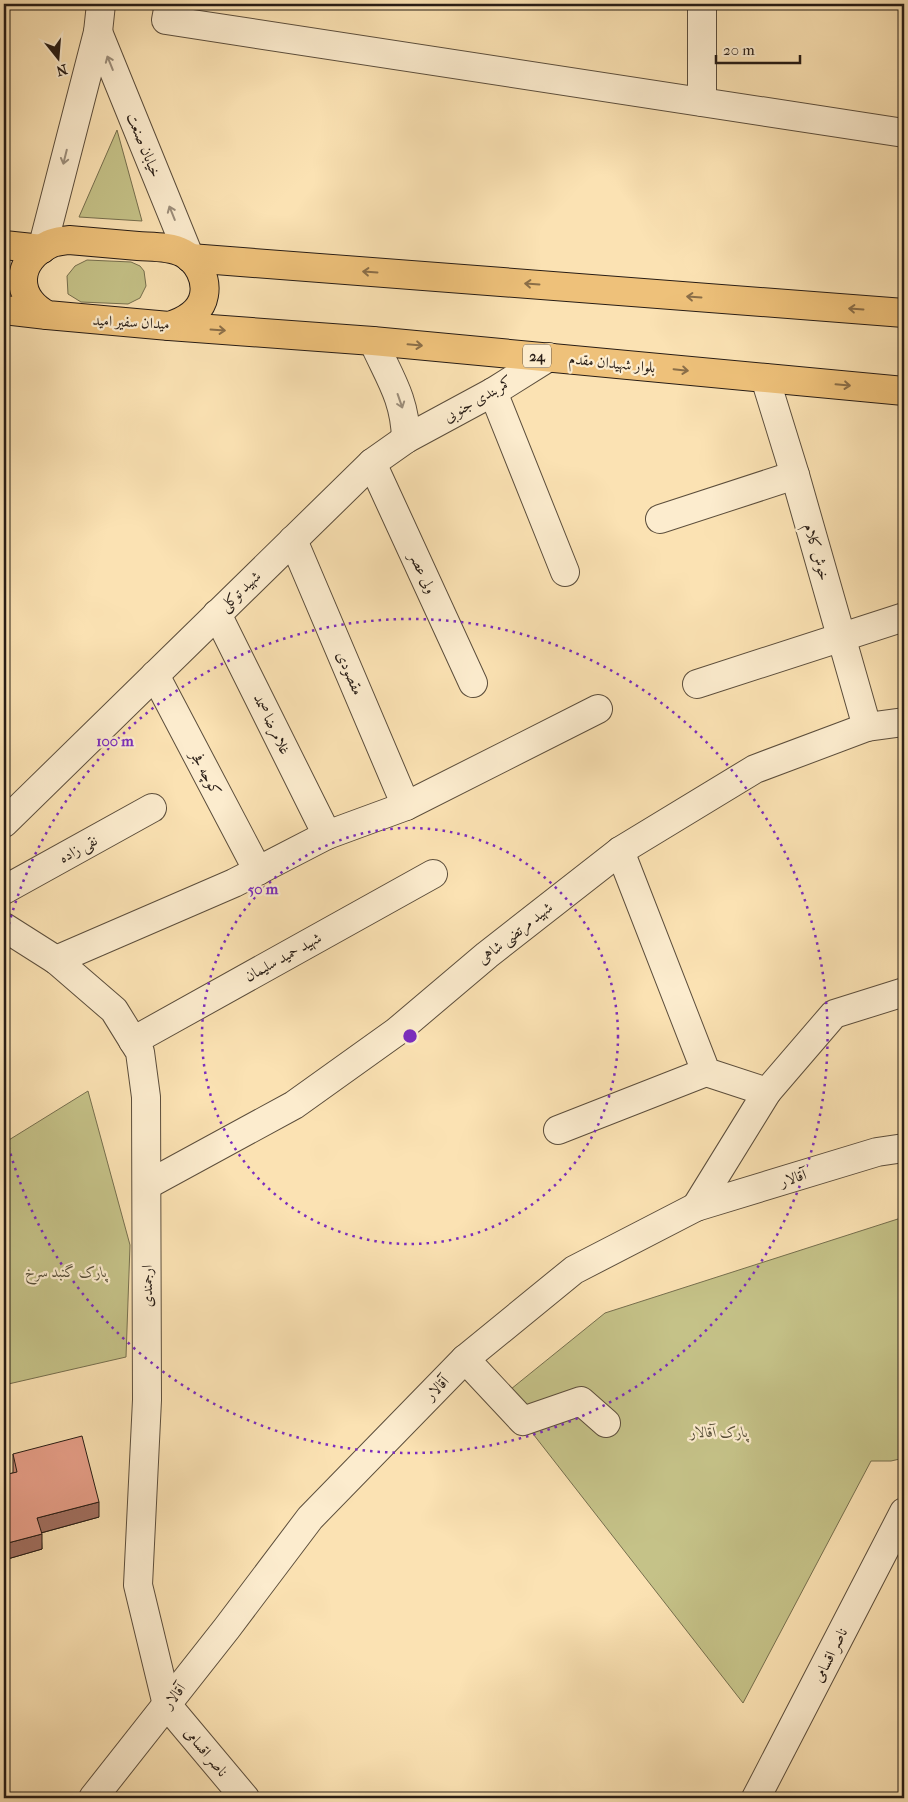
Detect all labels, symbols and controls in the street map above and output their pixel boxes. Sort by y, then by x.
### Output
north arrow [32,32,82,82]
scale bar [716,32,799,64]
text: 20 m [723,41,755,59]
one-way arrow [105,56,115,71]
text: N [54,60,69,80]
street label: خیابان صنعت [123,110,165,180]
one-way arrow [60,149,69,165]
one-way arrow [166,206,176,221]
one-way arrow [362,267,378,277]
one-way arrow [524,280,540,289]
one-way arrow [686,292,702,301]
one-way arrow [848,304,864,314]
street label: میدان سفیر امید [92,311,170,333]
one-way arrow [210,325,226,334]
one-way arrow [407,340,423,350]
road number: 24 [523,344,551,368]
street label: بلوار شهیدان مقدم [567,349,656,380]
one-way arrow [673,365,689,375]
street label: کمربندی جنوبی [440,372,517,428]
one-way arrow [835,381,851,390]
one-way arrow [396,393,406,409]
street label: خوش کلام [796,521,834,584]
street label: ولی عصر [404,548,440,597]
street label: شهید توکلی [216,567,266,616]
street label: مقصودی [333,648,367,698]
street label: غلامرضا صمد [248,691,294,758]
text: 100 m [96,732,134,750]
street label: كوچه فجر [184,746,225,799]
street label: نقی زاده [56,831,101,869]
text: 50 m [248,880,279,898]
street label: شهید مرتضی شاهی [474,898,557,969]
street label: شهید حمید سلیمان [241,929,325,986]
centre of rings [401,1027,419,1045]
street label: آقالار [776,1165,810,1191]
park label: پارک گنبد سرخ [25,1263,108,1285]
street label: ارجمندی [138,1265,156,1307]
street label: آقالار [420,1371,454,1405]
park label: پارک آقالار [689,1423,749,1443]
street label: ناصر اقسامی [809,1625,852,1686]
street label: آقالار [157,1679,190,1714]
street label: ناصر اقسامی [180,1724,232,1781]

